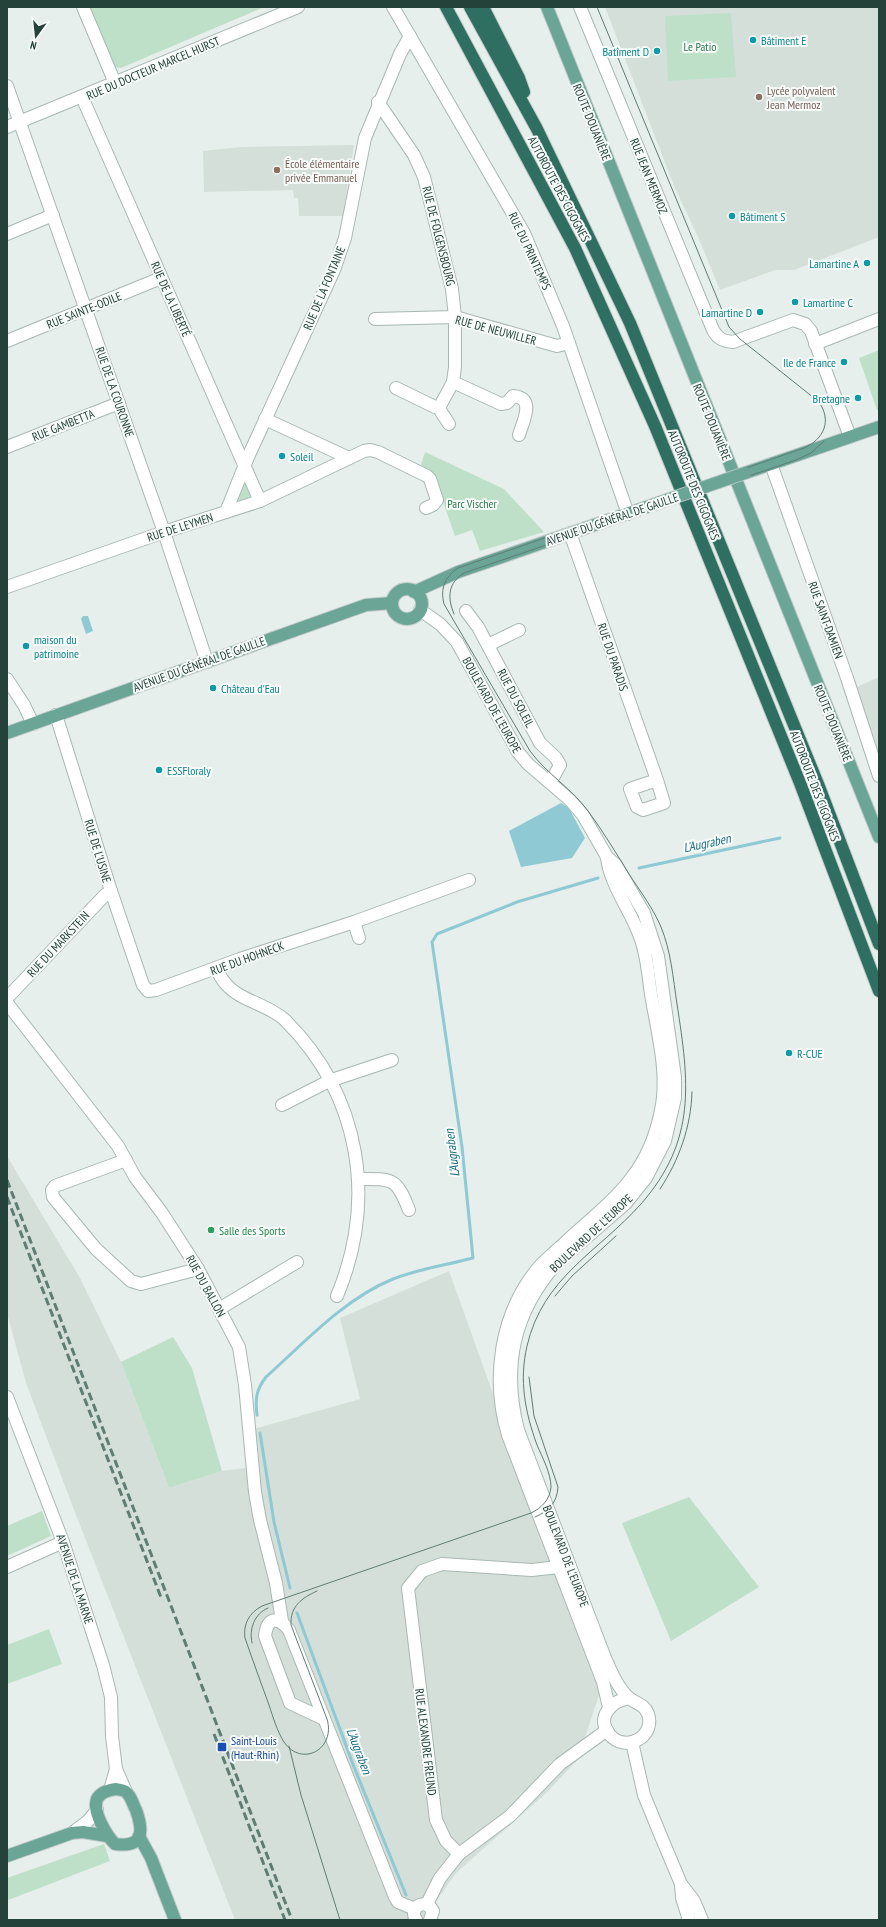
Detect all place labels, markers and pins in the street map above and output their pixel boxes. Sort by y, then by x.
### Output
place label: Bâtiment E [761,33,806,48]
marker: Bâtiment E [748,35,758,45]
place label: Batîment D [602,44,649,59]
marker: Batîment D [652,46,662,56]
place label: Lycée polyvalent Jean Mermoz [766,83,836,112]
marker: Lycée polyvalent Jean Mermoz [754,92,764,102]
place label: École élémentaire privée Emmanuel [285,156,359,185]
marker: École élémentaire privée Emmanuel [272,165,282,175]
place label: Bâtiment S [740,209,785,224]
marker: Bâtiment S [727,211,737,221]
place label: Lamartine A [809,256,859,271]
marker: Lamartine A [862,258,872,268]
place label: Lamartine C [803,295,853,310]
marker: Lamartine C [790,297,800,307]
place label: Lamartine D [701,305,752,320]
marker: Lamartine D [755,307,765,317]
place label: Ile de France [783,355,836,370]
marker: Ile de France [839,357,849,367]
place label: Bretagne [813,391,850,406]
marker: Bretagne [853,393,863,403]
place label: Soleil [290,449,314,464]
marker: Soleil [277,451,287,461]
place label: maison du patrimoine [34,632,79,661]
marker: maison du patrimoine [21,641,31,651]
place label: Château d'Eau [221,681,280,696]
marker: Château d'Eau [208,683,218,693]
place label: ESSFloraly [167,763,211,778]
marker: ESSFloraly [154,765,164,775]
place label: R-CUE [797,1046,823,1061]
marker: R-CUE [784,1048,794,1058]
place label: Salle des Sports [219,1223,285,1238]
marker: Salle des Sports [206,1225,216,1235]
place label: Saint-Louis (Haut-Rhin) [231,1733,279,1762]
marker: Saint-Louis (Haut-Rhin) [216,1741,228,1753]

